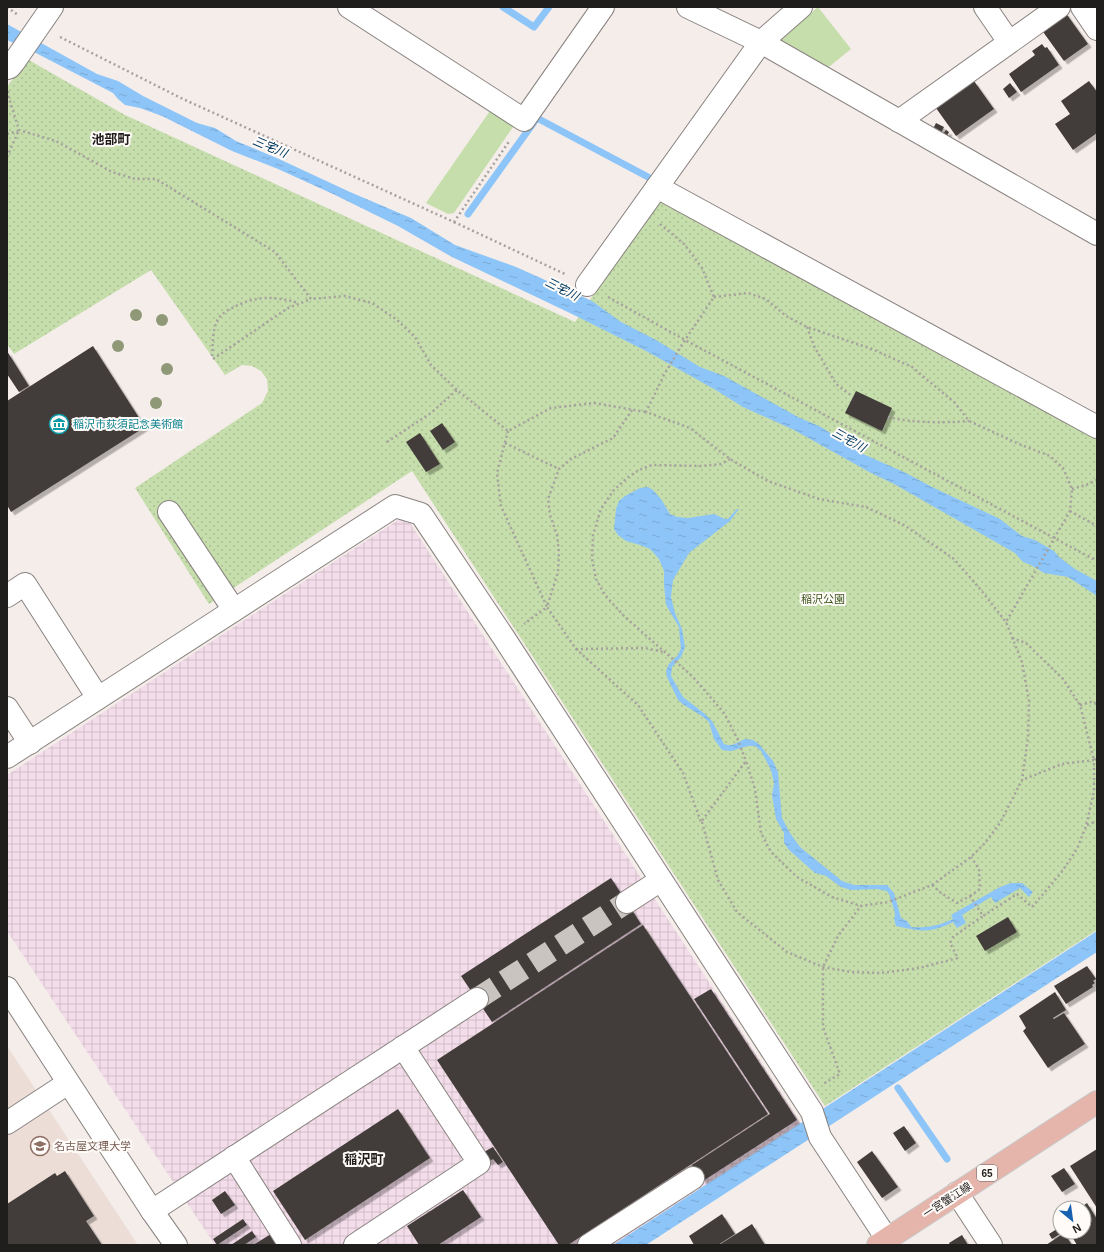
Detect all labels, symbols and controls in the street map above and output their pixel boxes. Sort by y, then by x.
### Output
district label: 池部町 [91,132,131,147]
water label: 三宅川 [251,134,291,161]
water label: 三宅川 [543,275,583,304]
museum icon: 稲沢市荻須記念美術館 [48,413,70,435]
place label: 稲沢市荻須記念美術館 [73,418,183,430]
water label: 三宅川 [830,425,870,456]
park label: 稲沢公園 [801,593,845,605]
school or university icon: 名古屋文理大学 [29,1135,51,1157]
place label: 名古屋文理大学 [54,1140,131,1152]
district label: 稲沢町 [344,1152,384,1167]
road number: 65 [977,1165,997,1181]
street label: 一宮蟹江線 [921,1180,973,1220]
north arrow [1052,1200,1092,1240]
text: N [1070,1222,1083,1236]

